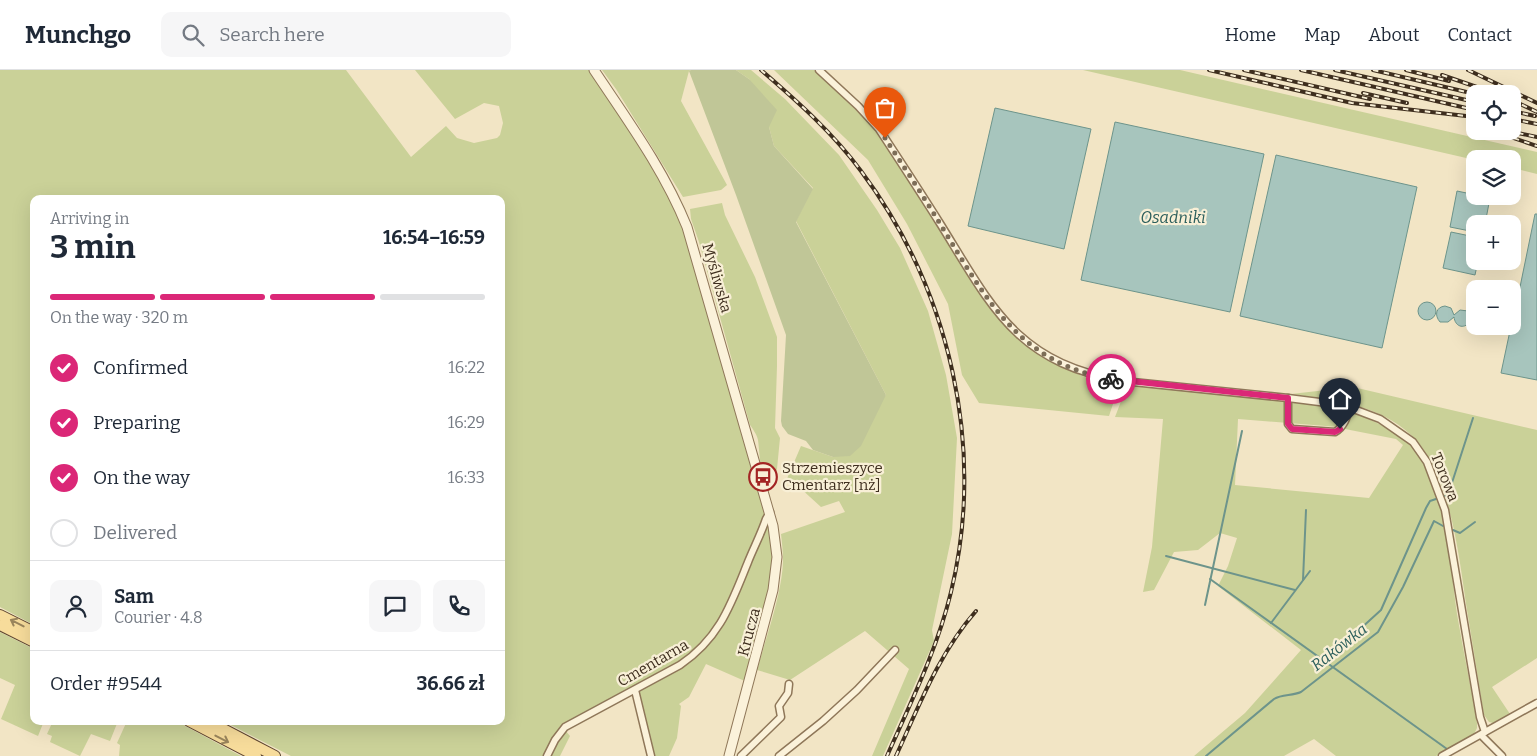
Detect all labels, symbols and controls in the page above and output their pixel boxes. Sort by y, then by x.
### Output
search box [161,12,511,57]
text: Munchgo [25,21,131,49]
icon: search [179,21,207,49]
text: Search here [219,23,325,46]
text: Home [1225,24,1276,46]
text: Map [1304,24,1340,46]
text: About [1368,24,1419,46]
text: Contact [1447,24,1512,46]
map controls [1466,85,1521,335]
button: locate [1466,85,1521,140]
pin [864,87,906,138]
icon: bag [871,94,899,122]
button: layers [1466,150,1521,205]
water label: Osadniki [1141,208,1206,227]
text: Arriving in [50,209,129,228]
button: + [1466,215,1521,270]
text: 16:54–16:59 [383,226,485,249]
text: 3 min [50,228,136,266]
street label: Myśliwska [698,241,736,315]
button: − [1466,280,1521,335]
text: On the way · 320 m [50,308,188,327]
icon: check [50,354,78,382]
courier [1086,354,1136,404]
text: Confirmed [93,356,188,379]
text: 16:22 [448,358,485,377]
icon: bike [1097,365,1125,393]
pin [1319,378,1361,429]
icon: home [1326,385,1354,413]
icon: check [50,409,78,437]
text: Preparing [93,411,181,434]
text: 16:29 [448,413,485,432]
street label: Torowa [1427,450,1463,504]
place label: Strzemieszyce Cmentarz [nż] [782,459,883,494]
bus stop icon: Strzemieszyce Cmentarz [nż] [748,462,778,492]
icon: check [50,464,78,492]
text: On the way [93,466,190,489]
text: 16:33 [448,468,485,487]
text: Delivered [93,521,177,544]
button: person [50,580,102,632]
button: chat [369,580,421,632]
button: phone [433,580,485,632]
text: Sam [114,585,154,608]
street label: Krucza [734,606,764,658]
text: Courier · 4.8 [114,608,203,627]
one-way arrow [10,618,25,627]
water label: Rakówka [1307,619,1371,675]
street label: Cmentarna [614,635,692,691]
text: Order #9544 [50,672,162,695]
text: 36.66 zł [416,672,485,695]
one-way arrow [215,734,230,744]

